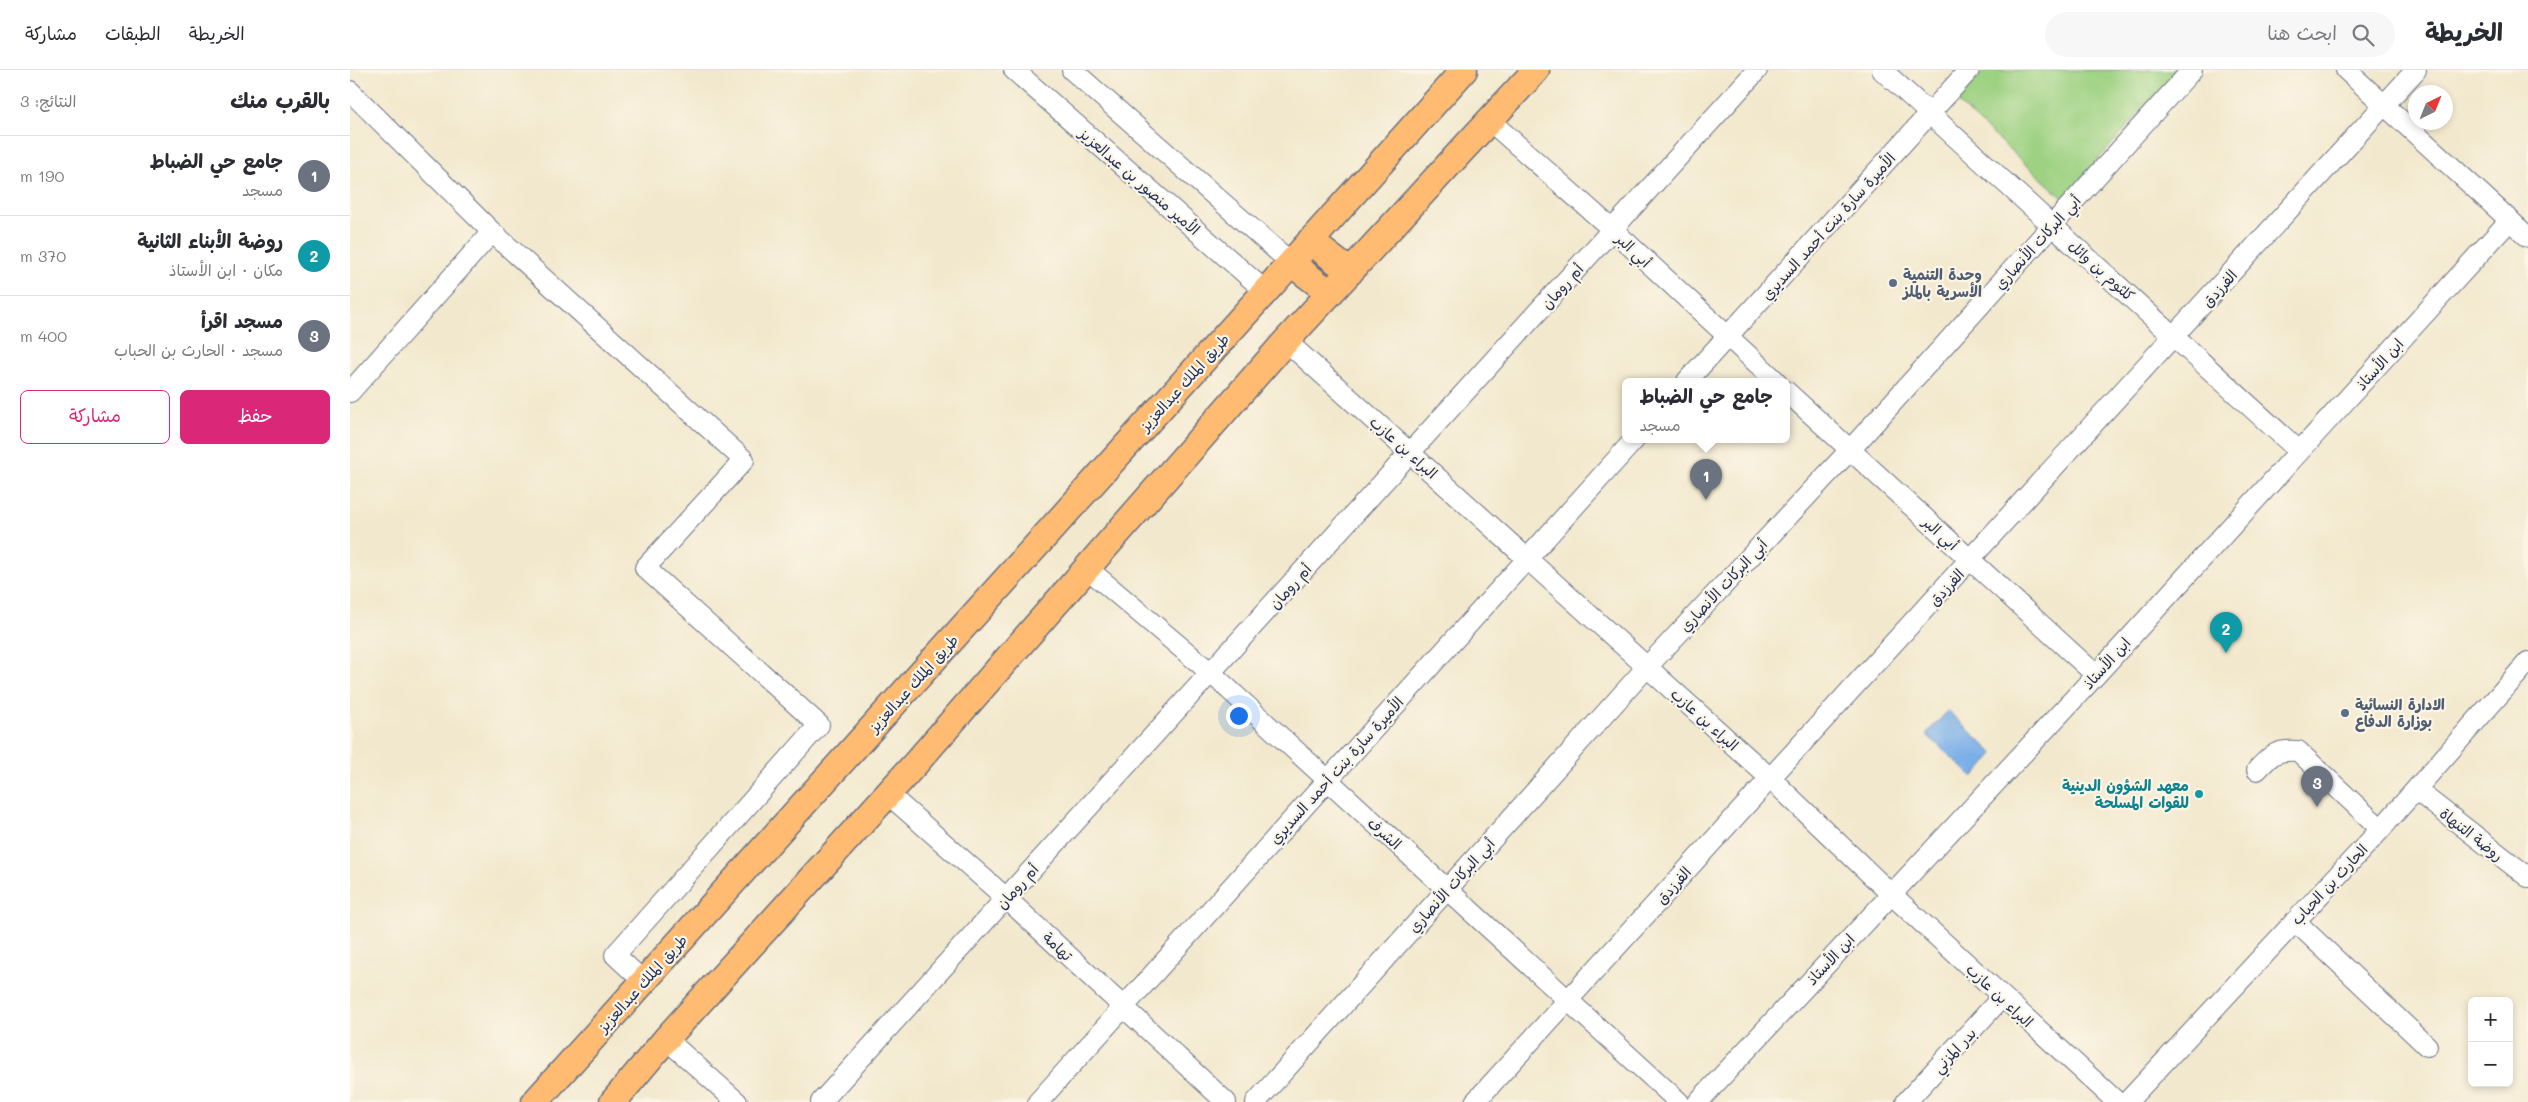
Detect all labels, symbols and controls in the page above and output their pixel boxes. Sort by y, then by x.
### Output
search box [2045,12,2395,57]
text: الخريطة [2425,16,2503,47]
text: ابحث هنا [2267,20,2337,45]
text: مشاركة [25,21,77,45]
text: الطبقات [105,21,161,45]
text: الخريطة [189,21,245,45]
icon: search [2349,21,2377,49]
north arrow [2408,85,2453,130]
text: بالقرب منك [230,86,330,113]
text: النتائج: 3 [20,90,76,111]
street label: الأمير منصور بن عبدالعزيز [1074,122,1205,239]
text: جامع حي الضباط [150,148,283,173]
street label: الأميرة سارة بنت أحمد السديري [1756,148,1901,305]
text: 190 m [20,165,64,186]
text: 1 [310,165,318,186]
text: مسجد [242,179,283,200]
street label: أبي البركات الأنصاري [1989,190,2088,296]
street label: أبي البر [1608,227,1656,274]
text: روضة الأبناء الثانية [137,228,283,253]
street label: كلثوم بن وائل [2063,235,2139,307]
text: 370 m [20,245,66,266]
text: 2 [310,245,318,266]
text: مكان · ابن الأستاذ [169,259,283,280]
street label: أم رومان [1536,259,1589,314]
place label: وحدة التنمية الأسرية بالملز [1901,264,1982,301]
street label: الفرزدق [2197,265,2241,311]
marker: وحدة التنمية الأسرية بالملز [1887,277,1899,289]
text: مسجد اقرأ [201,308,283,333]
text: 400 m [20,325,67,346]
text: 3 [309,325,319,346]
street label: طريق الملك عبدالعزيز [1133,329,1233,437]
street label: ابن الأستاذ [2350,334,2408,394]
text: مسجد · الحارث بن الحباب [114,339,283,360]
popup [1622,378,1790,443]
text: جامع حي الضباط [1639,383,1773,408]
button: مشاركة [20,390,170,444]
button: حفظ [180,390,330,444]
street label: البراء بن عازب [1366,411,1442,483]
text: مسجد [1639,414,1680,435]
pin: 1 [1690,459,1722,500]
street label: أبي البر [1915,510,1963,557]
street label: أبي البركات الأنصاري [1675,534,1774,638]
street label: أم رومان [1264,559,1317,614]
street label: الفرزدق [1924,564,1968,610]
pin: 2 [2210,612,2242,653]
street label: طريق الملك عبدالعزيز [862,630,962,738]
street label: ابن الأستاذ [2077,633,2135,693]
street label: البراء بن عازب [1667,683,1743,755]
street label: الأميرة سارة بنت أحمد السديري [1264,692,1409,849]
place label: الادارة النسائية بوزارة الدفاع [2355,694,2445,732]
your location [1226,703,1252,729]
marker: الادارة النسائية بوزارة الدفاع [2339,707,2351,719]
pin: 3 [2301,766,2333,807]
place label: معهد الشؤون الدينية للقوات المسلحة [2062,775,2189,813]
marker: معهد الشؤون الدينية للقوات المسلحة [2193,788,2205,800]
street label: روضة التنهاة [2436,803,2508,865]
street label: الشرف [1364,813,1406,853]
street label: أبي البركات الأنصاري [1403,833,1502,939]
street label: الحارث بن الحباب [2286,839,2372,929]
street label: أم رومان [991,859,1044,914]
street label: الفرزدق [1651,862,1695,908]
street label: تهامة [1039,927,1078,965]
street label: ابن الأستاذ [1801,929,1859,989]
street label: طريق الملك عبدالعزيز [591,930,691,1038]
street label: البراء بن عازب [1962,959,2038,1031]
map controls [2468,997,2513,1087]
button: + [2468,997,2513,1042]
street label: بدر المزني [1928,1023,1983,1080]
button: − [2468,1042,2513,1087]

